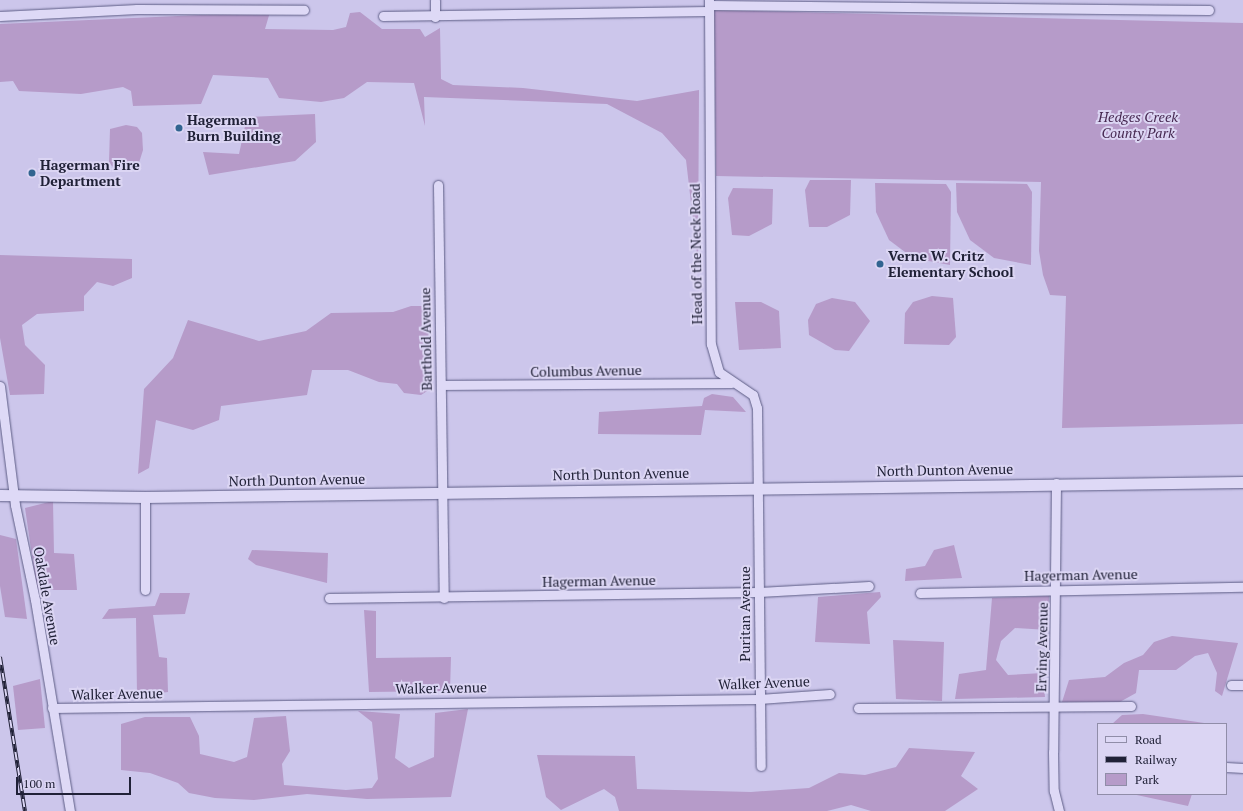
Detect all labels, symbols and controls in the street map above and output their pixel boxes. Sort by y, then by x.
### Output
park label: Hedges Creek County Park [1098,109,1178,142]
place label: Hagerman Burn Building [187,112,281,144]
marker: Hagerman Burn Building [174,123,184,133]
place label: Hagerman Fire Department [40,157,140,190]
marker: Hagerman Fire Department [27,168,37,178]
street label: Head of the Neck Road [686,183,706,325]
place label: Verne W. Critz Elementary School [888,248,1014,280]
marker: Verne W. Critz Elementary School [875,259,885,269]
street label: Barthold Avenue [417,287,435,391]
street label: Columbus Avenue [530,362,642,380]
street label: North Dunton Avenue [876,460,1014,480]
street label: North Dunton Avenue [552,464,690,484]
street label: North Dunton Avenue [228,470,366,490]
street label: Oakdale Avenue [30,545,64,647]
street label: Puritan Avenue [737,566,753,662]
street label: Hagerman Avenue [1024,566,1138,584]
street label: Hagerman Avenue [542,572,656,590]
street label: Erving Avenue [1033,602,1051,692]
street label: Walker Avenue [718,673,810,693]
street label: Walker Avenue [395,679,487,697]
street label: Walker Avenue [71,685,163,703]
legend [1097,723,1227,795]
text: Road [1135,732,1162,747]
text: Railway [1135,752,1177,767]
scale bar [18,769,133,795]
text: Park [1135,772,1159,787]
text: 100 m [23,776,55,791]

